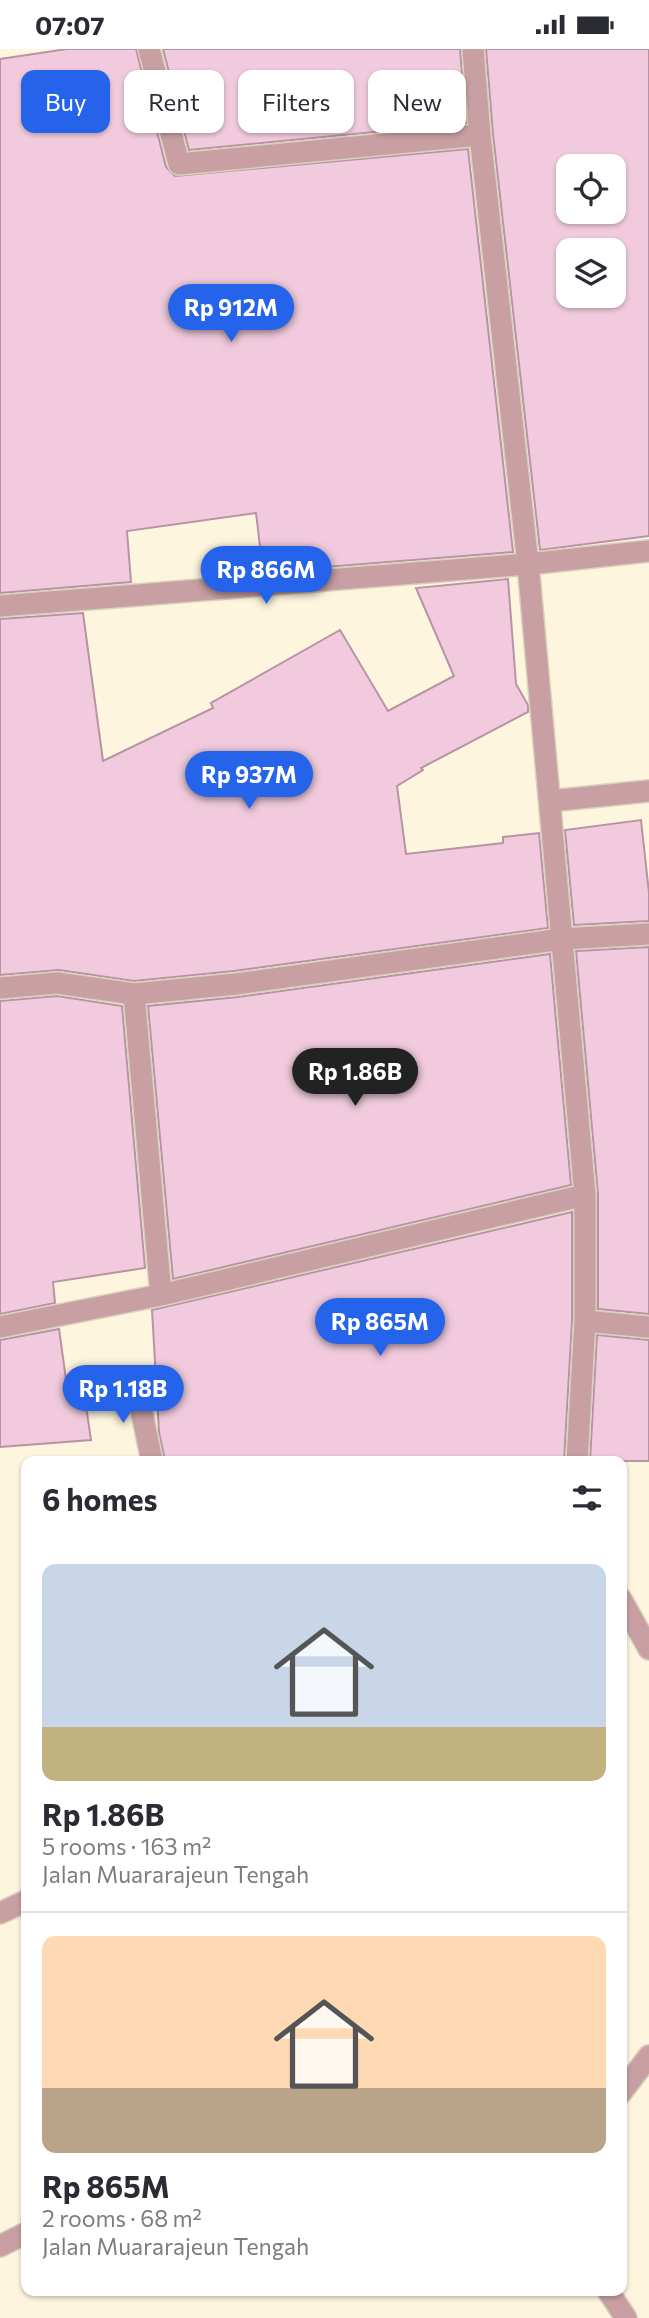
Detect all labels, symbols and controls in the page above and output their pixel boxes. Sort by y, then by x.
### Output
text: 07:07 [35,9,105,40]
chip: Buy [21,70,110,133]
chip: Rent [124,70,224,133]
chip: Filters [238,70,354,133]
chip: New [368,70,466,133]
map controls [556,154,626,308]
button: locate [556,154,626,224]
button: layers [556,238,626,308]
pin: Rp 912M [166,285,296,344]
text: Rp 912M [184,293,278,321]
pin: Rp 866M [201,547,331,606]
text: Rp 866M [217,555,315,583]
pin: Rp 937M [184,751,314,811]
text: Rp 937M [201,760,297,788]
pin: Rp 1.86B [283,1049,427,1108]
text: Rp 1.86B [308,1057,402,1085]
pin: Rp 865M [315,1299,445,1358]
text: Rp 865M [331,1307,429,1335]
pin: Rp 1.18B [51,1365,195,1425]
text: Rp 1.18B [79,1374,167,1402]
icon: filters [568,1479,606,1517]
text: 6 homes [42,1480,157,1517]
icon: home [261,1609,387,1735]
text: Rp 1.86B [42,1795,164,1832]
text: 5 rooms · 163 m² [42,1832,211,1860]
text: Jalan Muararajeun Tengah [42,1860,309,1888]
icon: home [261,1981,387,2107]
text: Rp 865M [42,2167,170,2204]
text: 2 rooms · 68 m² [42,2204,202,2232]
text: Jalan Muararajeun Tengah [42,2232,309,2260]

